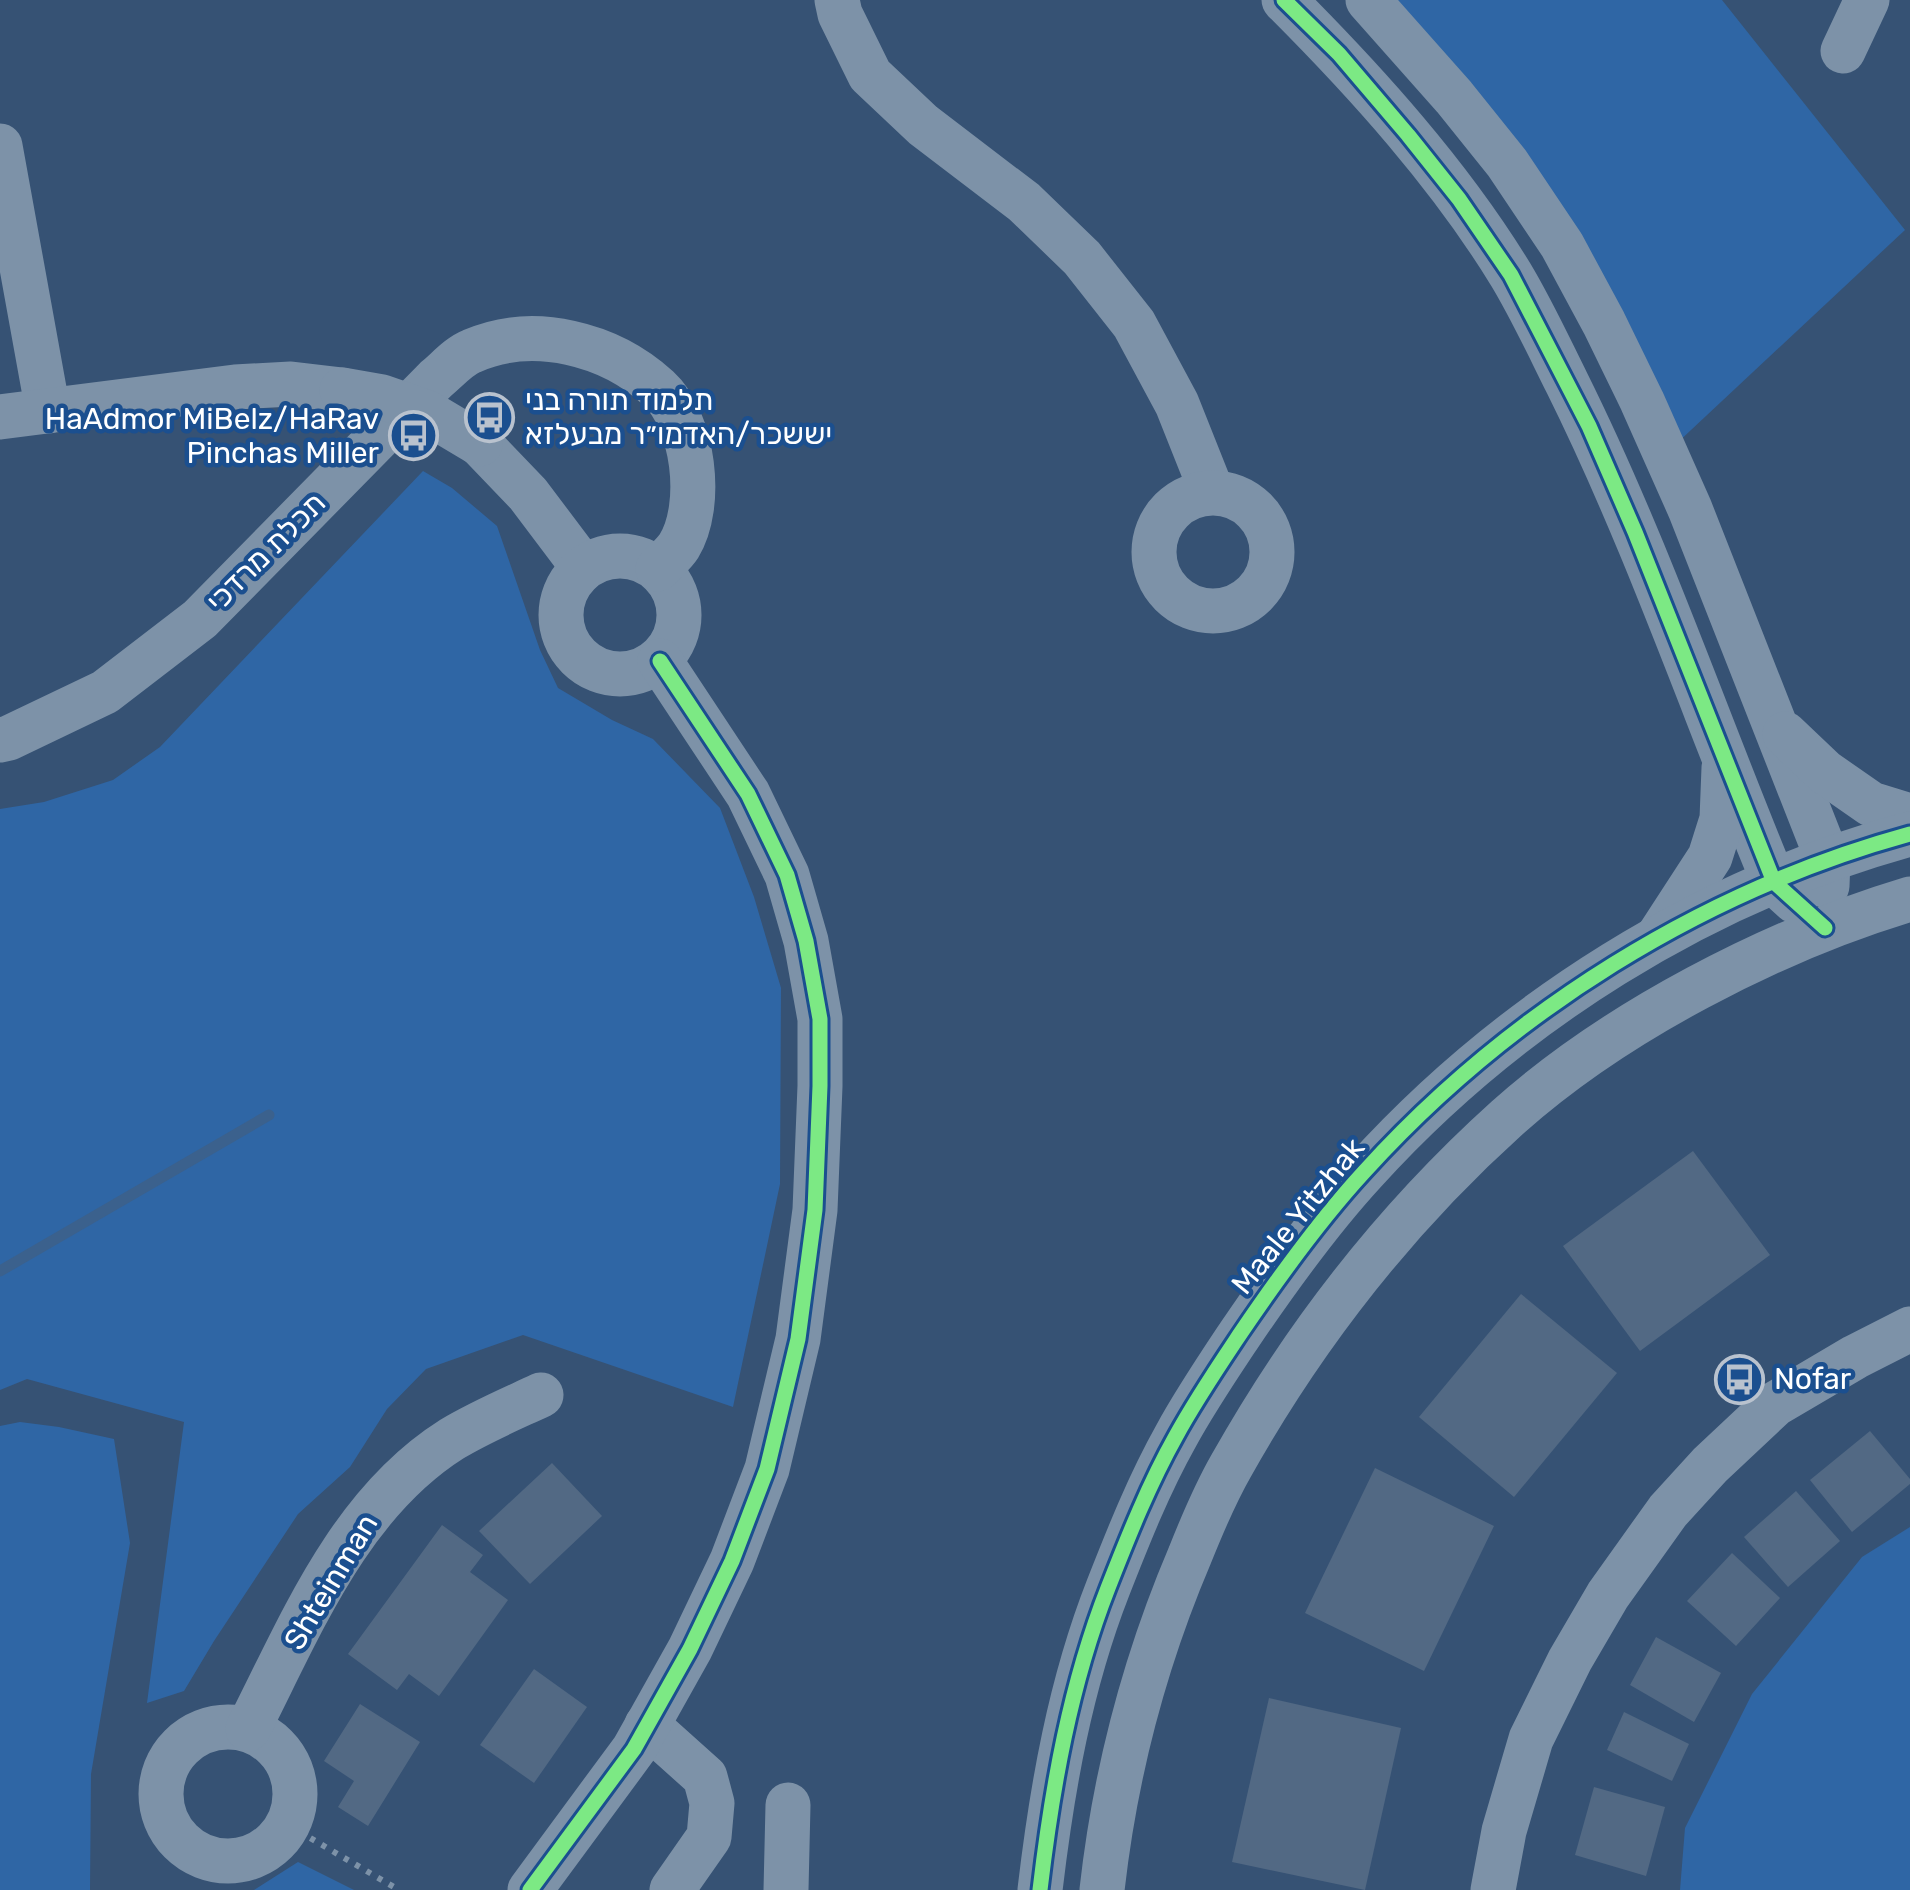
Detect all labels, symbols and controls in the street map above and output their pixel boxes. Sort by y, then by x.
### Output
place label: תלמוד תורה בני יששכר/האדמו״ר מבעלזא [525,382,832,452]
bus stop icon: תלמוד תורה בני יששכר/האדמו״ר מבעלזא [464,391,516,443]
place label: HaAdmor MiBelz/HaRav Pinchas Miller [45,401,380,471]
bus stop icon: HaAdmor MiBelz/HaRav Pinchas Miller [388,410,440,462]
street label: תכלת מרדכי [199,485,333,619]
street label: Maale Yitzhak [1224,1130,1372,1302]
bus stop icon: Nofar [1713,1353,1765,1405]
place label: Nofar [1774,1361,1852,1397]
street label: Shteinman [276,1508,386,1656]

